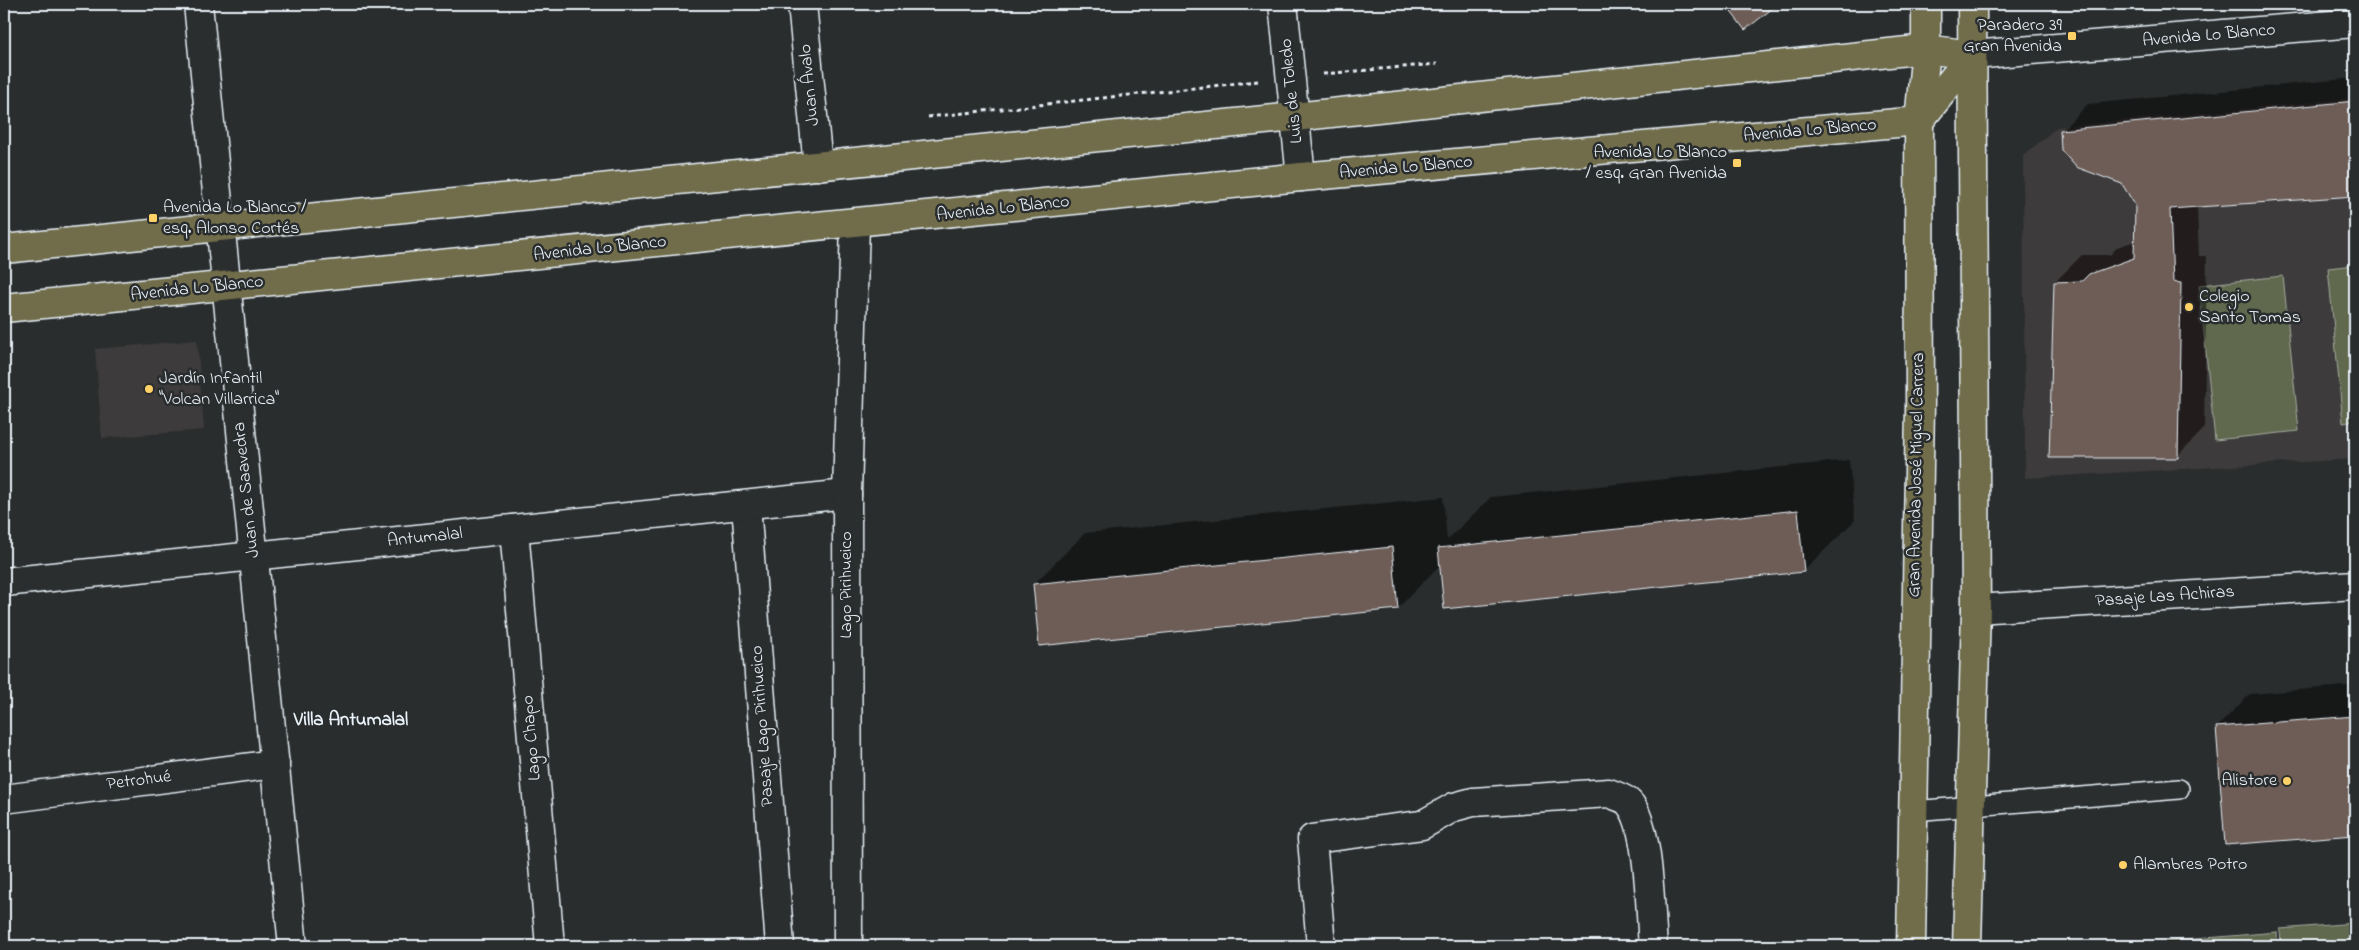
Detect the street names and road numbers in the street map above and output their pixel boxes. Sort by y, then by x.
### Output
street label: Avenida Lo Blanco [2141,17,2277,55]
street label: Luis de Toledo [1274,37,1310,145]
street label: Juan Ávalo [793,43,827,127]
street label: Avenida Lo Blanco [1742,112,1878,150]
street label: Avenida Lo Blanco [1338,149,1474,187]
street label: Avenida Lo Blanco [935,189,1071,229]
street label: Avenida Lo Blanco [532,229,668,269]
street label: Avenida Lo Blanco [129,269,265,309]
street label: Gran Avenida José Miguel Carrera [1902,352,1933,598]
street label: Juan de Saavedra [227,421,267,559]
street label: Antumalal [386,521,464,555]
street label: Lago Pirihueico [834,531,861,639]
street label: Pasaje Las Achiras [2095,579,2235,615]
street label: Pasaje Lago Pirihueico [744,645,783,807]
street label: Lago Chapo [515,694,550,782]
street label: Petrohué [105,764,174,798]

